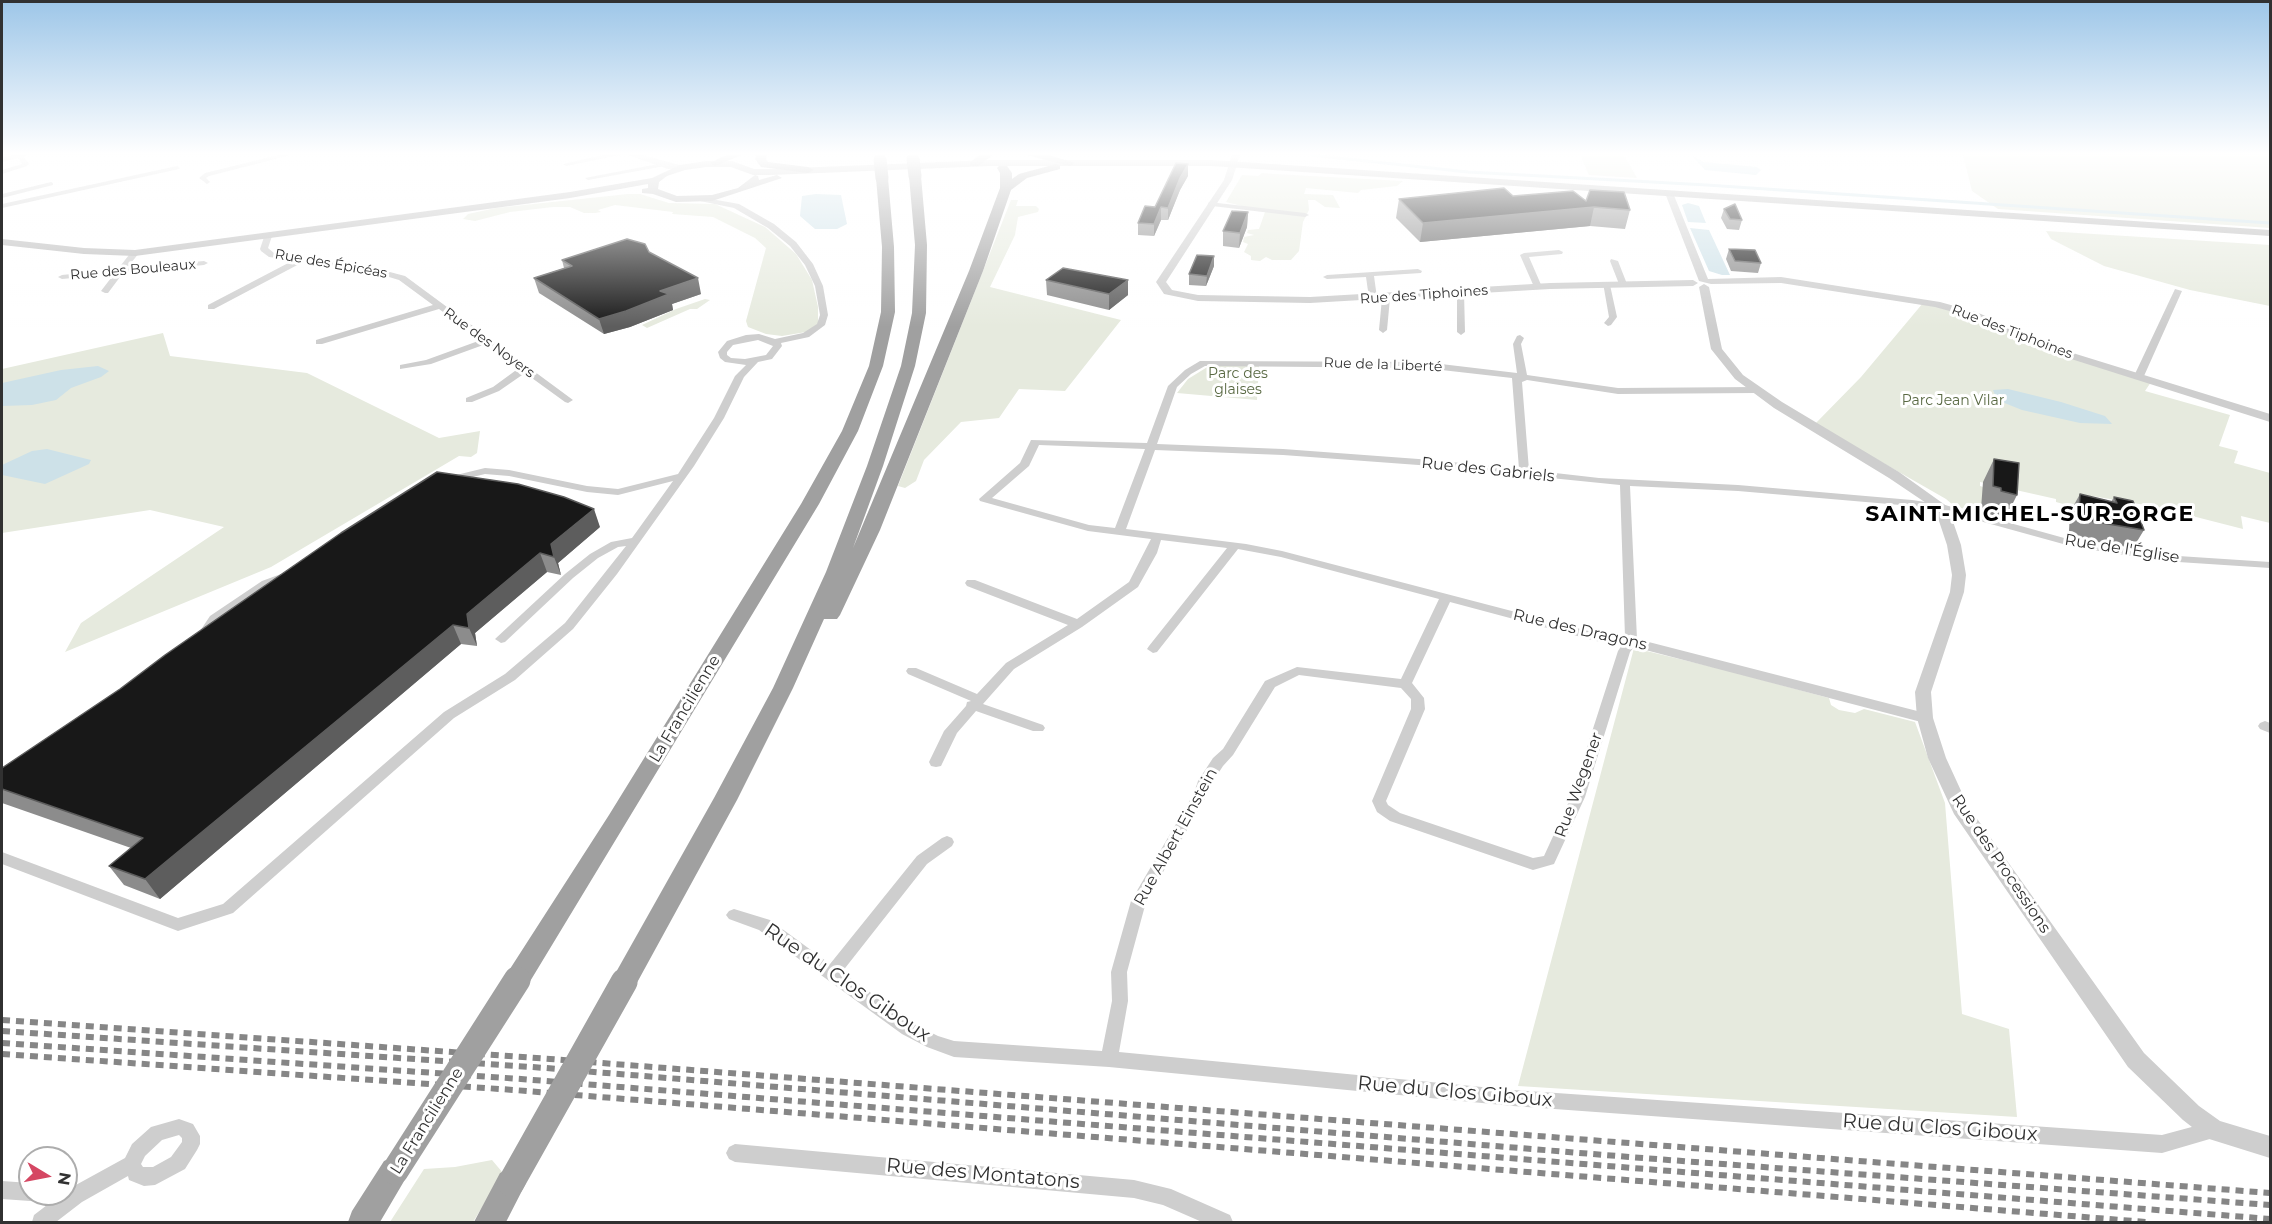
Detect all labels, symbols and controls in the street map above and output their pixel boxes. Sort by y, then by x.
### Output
street label: Rue des Épicéas [273,246,389,282]
street label: Rue des Bouleaux [70,256,196,284]
street label: Rue des Tiphoines [1359,282,1489,308]
street label: Rue des Tiphoines [1949,301,2075,363]
street label: Rue des Noyers [440,304,538,382]
street label: Rue de la Liberté [1323,355,1443,375]
park label: Parc des glaises [1208,366,1268,398]
park label: Parc Jean Vilar [1902,393,2004,409]
street label: Rue des Gabriels [1421,453,1555,487]
district label: SAINT-MICHEL-SUR-ORGE [1865,502,2195,528]
street label: Rue de l'Église [2063,530,2181,568]
street label: Rue des Dragons [1511,605,1649,655]
street label: La Francilienne [645,652,725,766]
street label: Rue Wegener [1551,730,1607,840]
street label: Rue Albert Einstein [1130,765,1222,909]
street label: Rue des Processions [1947,791,2055,937]
street label: Rue du Clos Giboux [759,918,935,1048]
street label: La Francilienne [387,1064,467,1178]
street label: Rue du Clos Giboux [1357,1072,1553,1112]
street label: Rue du Clos Giboux [1842,1109,2038,1147]
north arrow [18,1146,78,1206]
street label: Rue des Montatons [885,1154,1081,1194]
text: N [54,1171,75,1187]

